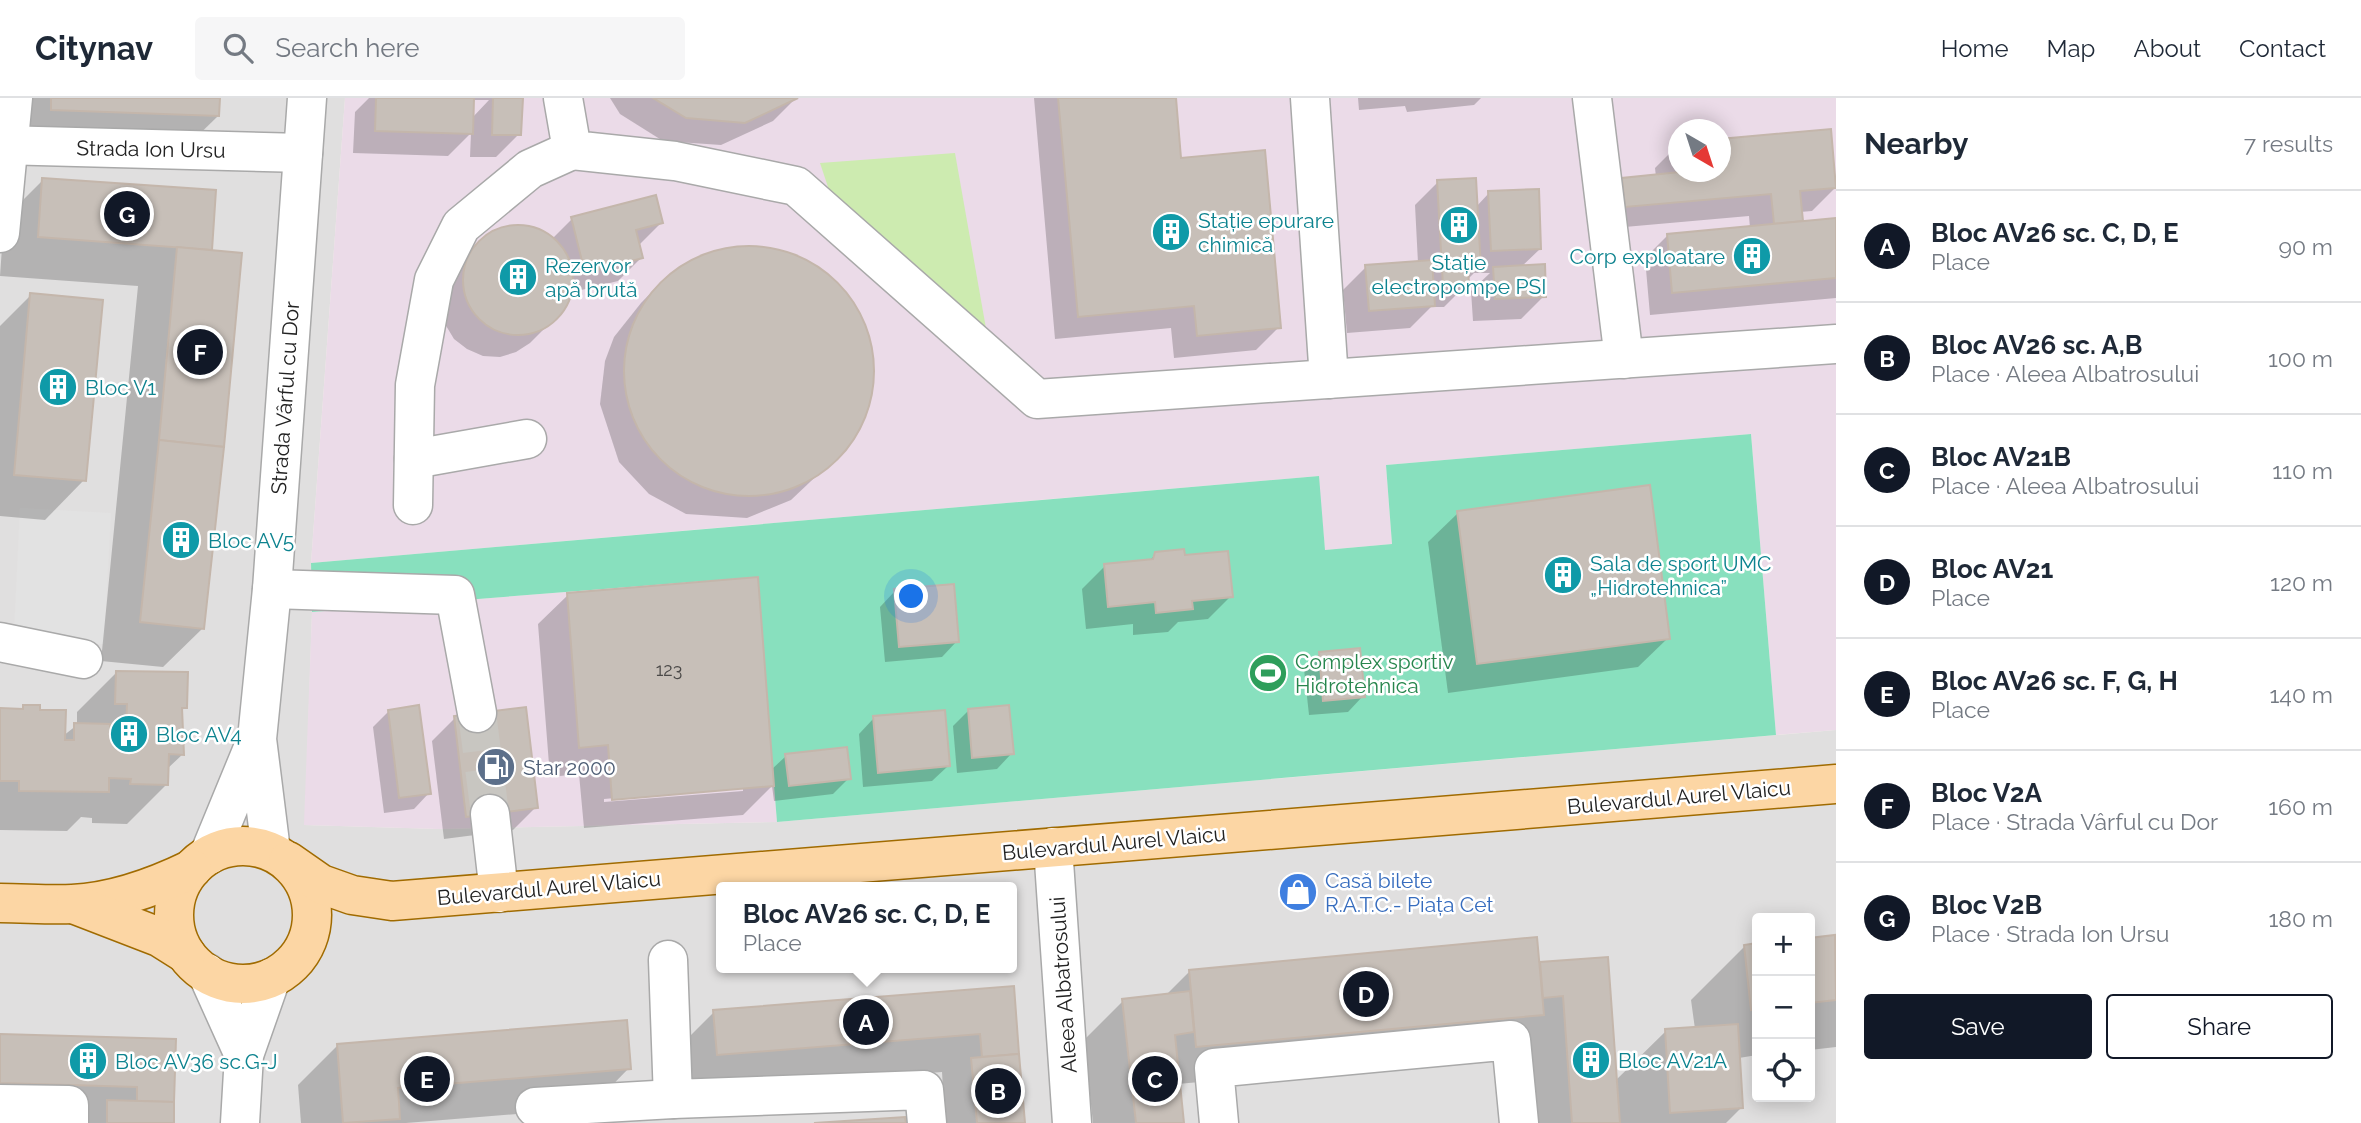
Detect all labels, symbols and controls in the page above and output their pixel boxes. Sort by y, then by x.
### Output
search box [195,17,685,80]
text: Citynav [35,29,153,68]
icon: search [219,29,257,67]
text: Search here [275,33,420,63]
text: Home [1941,34,2009,63]
text: Map [2047,34,2095,63]
text: About [2133,34,2201,63]
text: Contact [2239,34,2326,63]
north arrow [1668,119,1731,182]
text: Nearby [1864,126,1968,161]
text: 7 results [2244,130,2333,157]
street label: Strada Ion Ursu [76,135,226,163]
pin: G [104,188,150,240]
building icon: Stație electropompe PSI [1438,204,1480,246]
place label: Stație epurare chimică [1198,208,1334,257]
building icon: Stație epurare chimică [1150,211,1192,253]
text: Bloc AV26 sc. C, D, E [1931,218,2179,248]
text: A [1879,233,1895,260]
text: 90 m [2278,233,2333,260]
building icon: Corp exploatare [1731,235,1773,277]
place label: Corp exploatare [1570,244,1725,269]
text: Place [1931,248,1990,275]
place label: Stație electropompe PSI [1372,250,1546,299]
place label: Rezervor apă brută [545,253,637,302]
building icon: Rezervor apă brută [497,256,539,298]
street label: Strada Vârful cu Dor [266,300,304,495]
pin: F [177,326,223,378]
text: Bloc AV26 sc. A,B [1931,330,2143,360]
text: B [1879,345,1895,372]
text: 100 m [2268,345,2333,372]
text: Place · Aleea Albatrosului [1931,360,2199,387]
building icon: Bloc V1 [37,366,79,408]
place label: Bloc V1 [85,375,156,400]
text: Bloc AV21B [1931,442,2071,472]
text: C [1879,457,1895,484]
text: 110 m [2272,457,2333,484]
text: Place · Aleea Albatrosului [1931,472,2199,499]
building icon: Bloc AV5 [160,519,202,561]
place label: Bloc AV5 [208,528,294,553]
place label: Sala de sport UMC „Hidrotehnica” [1590,551,1771,600]
building icon: Sala de sport UMC „Hidrotehnica” [1542,554,1584,596]
text: Bloc AV21 [1931,554,2053,584]
text: D [1879,569,1895,596]
text: 120 m [2270,569,2333,596]
your location [894,579,928,613]
text: Place [1931,584,1990,611]
place label: Complex sportiv Hidrotehnica [1295,649,1454,698]
sports icon: Complex sportiv Hidrotehnica [1247,652,1289,694]
house number: 123 [656,659,682,680]
text: Bloc AV26 sc. F, G, H [1931,666,2178,696]
text: E [1880,681,1894,708]
text: 140 m [2270,681,2333,708]
text: Place [1931,696,1990,723]
building icon: Bloc AV4 [108,713,150,755]
place label: Bloc AV4 [156,722,242,747]
fuel station icon: Star 2000 [475,746,517,788]
place label: Star 2000 [523,755,616,780]
street label: Bulevardul Aurel Vlaicu [1566,775,1792,819]
text: Bloc V2A [1931,778,2042,808]
text: F [1880,793,1894,820]
text: 160 m [2268,793,2333,820]
text: Place · Strada Vârful cu Dor [1931,808,2218,835]
street label: Bulevardul Aurel Vlaicu [1001,821,1227,865]
street label: Bulevardul Aurel Vlaicu [436,866,662,910]
place label: Casă bilete R.A.T.C.- Piața Cet [1325,868,1494,917]
shop icon: Casă bilete R.A.T.C.- Piața Cet [1277,871,1319,913]
popup [716,882,1017,973]
text: Bloc V2B [1931,890,2042,920]
street label: Aleea Albatrosului [1044,896,1082,1074]
text: Bloc AV26 sc. C, D, E [743,899,990,929]
text: G [1879,905,1895,932]
text: 180 m [2268,905,2333,932]
map controls [1752,913,1815,1102]
button: + [1752,913,1815,976]
text: Place · Strada Ion Ursu [1931,920,2169,947]
text: Place [743,929,802,956]
pin: D [1343,968,1389,1020]
button: − [1752,976,1815,1039]
button: Save [1864,994,2092,1059]
button: Share [2106,994,2333,1059]
pin: A [843,996,889,1048]
building icon: Bloc AV21A [1570,1039,1612,1081]
button: locate [1752,1039,1815,1102]
building icon: Bloc AV36 sc.G-J [67,1040,109,1082]
place label: Bloc AV21A [1618,1048,1727,1073]
place label: Bloc AV36 sc.G-J [115,1049,277,1074]
pin: E [404,1053,450,1105]
pin: C [1132,1053,1178,1105]
pin: B [975,1065,1021,1117]

